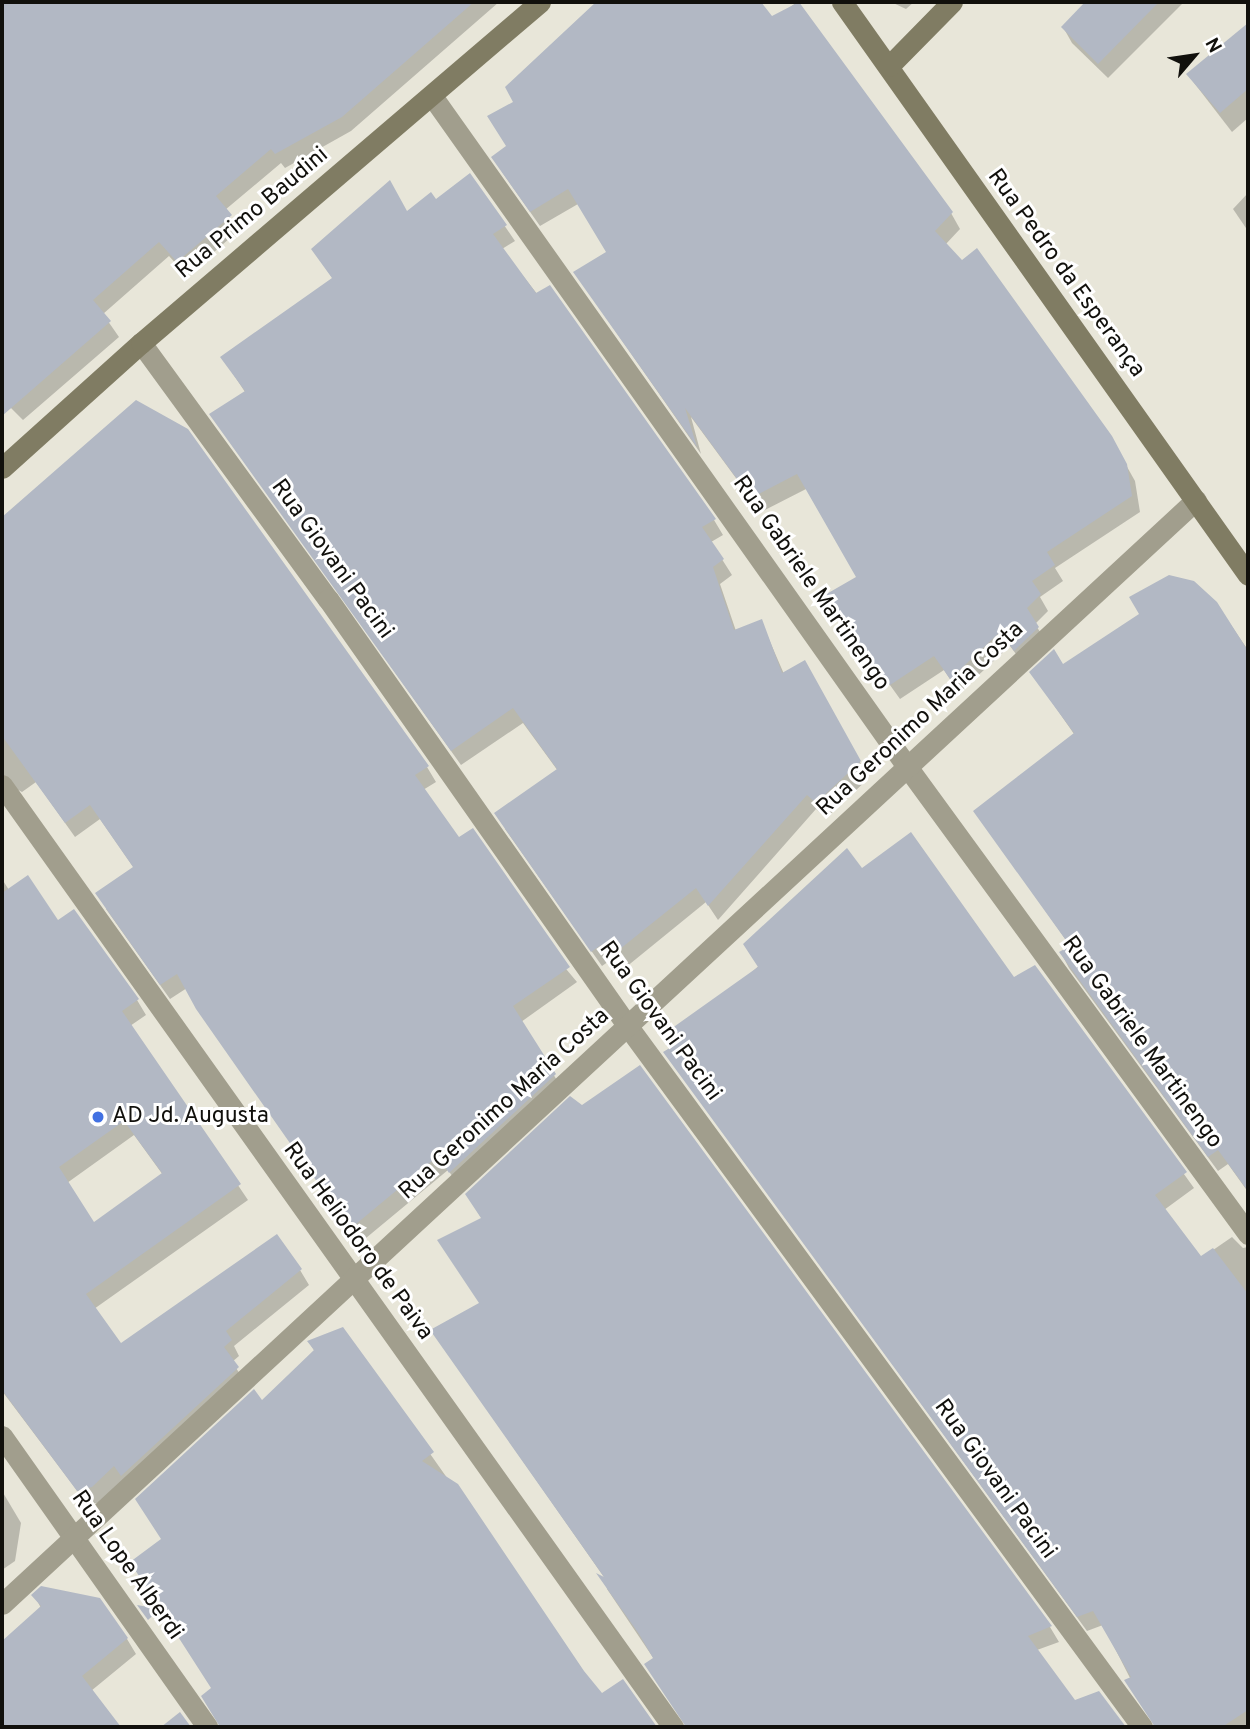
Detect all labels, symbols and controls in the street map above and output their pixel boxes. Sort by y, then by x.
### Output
north arrow [1159,21,1229,91]
text: N [1199,34,1226,58]
street label: Rua Primo Baudini [171,142,335,286]
street label: Rua Pedro da Esperança [980,165,1150,383]
street label: Rua Gabriele Martinengo [725,471,895,697]
street label: Rua Giovani Pacini [264,475,398,645]
street label: Rua Geronimo Maria Costa [812,617,1030,823]
street label: Rua Gabriele Martinengo [1055,932,1227,1154]
street label: Rua Giovani Pacini [592,937,726,1107]
street label: Rua Geronimo Maria Costa [394,1003,616,1207]
place label: AD Jd. Augusta [112,1103,270,1131]
marker: AD Jd. Augusta [90,1109,106,1125]
street label: Rua Heliodoro de Paiva [276,1138,438,1346]
street label: Rua Giovani Pacini [927,1395,1061,1565]
street label: Rua Lope Alberdi [64,1486,188,1646]

